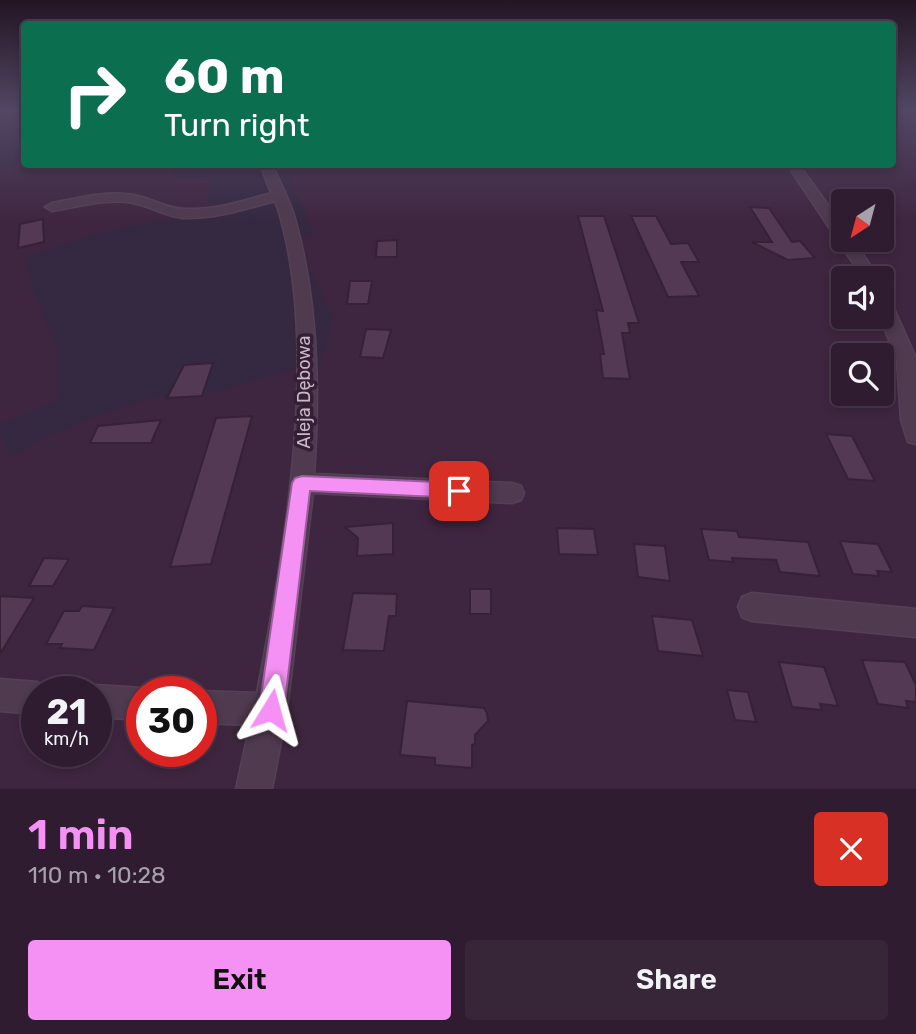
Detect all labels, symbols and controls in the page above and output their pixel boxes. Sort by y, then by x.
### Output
text: 60 m [164,47,285,105]
icon: right [49,49,140,140]
text: Turn right [164,106,309,144]
north arrow [831,189,894,252]
map controls [831,189,894,406]
button: sound [831,266,894,329]
street label: Aleja Dębowa [293,336,315,448]
button: search [831,343,894,406]
pin [429,461,489,521]
icon: arrive [440,472,478,510]
position arrow [234,673,308,747]
speed limit sign: 30 [126,676,217,767]
text: 21 [46,691,87,733]
text: km/h [44,728,89,750]
text: 1 min [28,810,134,860]
button: close [814,812,888,886]
text: 110 m · 10:28 [28,861,166,889]
button: Exit [28,940,451,1020]
button: Share [465,940,888,1020]

